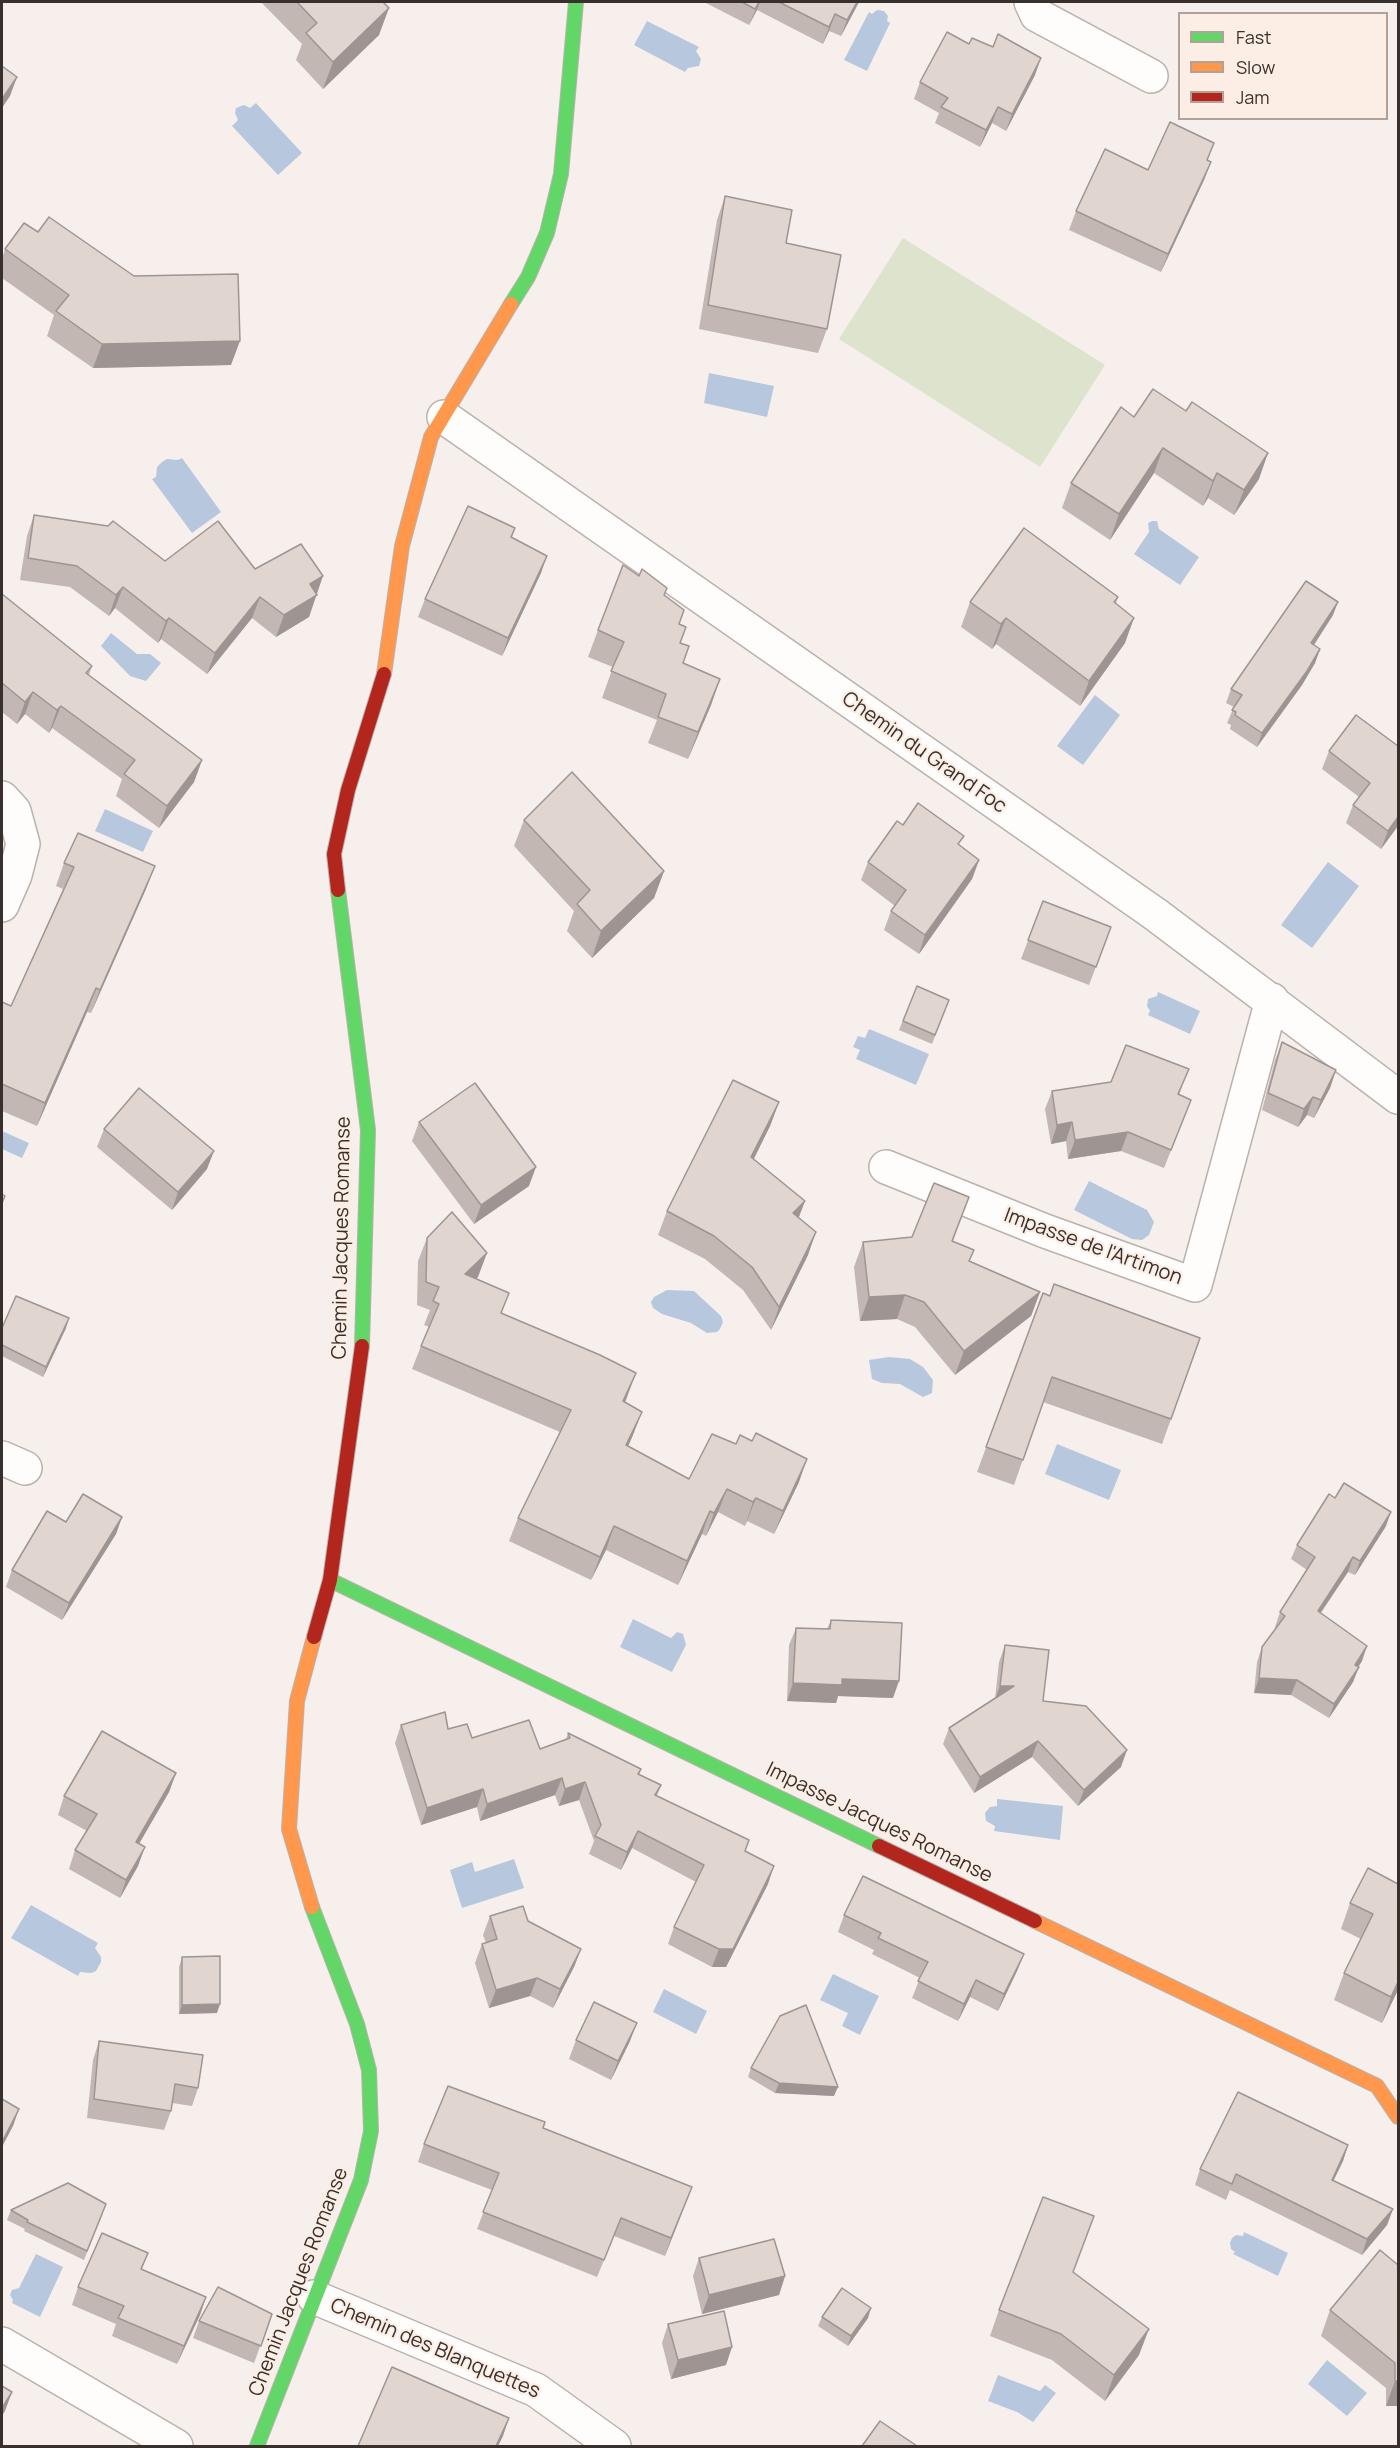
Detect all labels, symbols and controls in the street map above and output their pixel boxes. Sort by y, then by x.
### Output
legend [1178,12,1388,120]
text: Fast [1236,25,1271,49]
text: Slow [1236,55,1275,79]
text: Jam [1236,85,1270,109]
street label: Chemin du Grand Foc [837,687,1011,819]
street label: Chemin Jacques Romanse [328,1116,356,1360]
street label: Impasse de l'Artimon [1001,1204,1185,1290]
street label: Impasse Jacques Romanse [762,1758,996,1888]
street label: Chemin Jacques Romanse [244,2164,354,2400]
street label: Chemin des Blanquettes [327,2294,543,2404]

